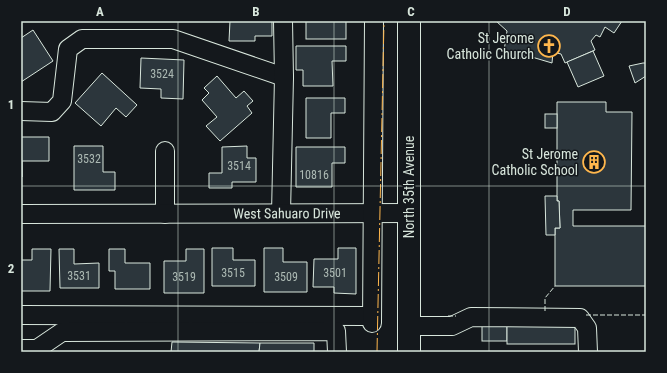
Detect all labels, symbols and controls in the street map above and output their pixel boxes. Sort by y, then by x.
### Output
text: A [96,4,104,19]
text: B [252,4,260,19]
text: C [407,4,415,19]
text: D [563,4,571,19]
place label: St Jerome Catholic Church [446,30,534,62]
church icon: St Jerome Catholic Church [536,33,562,59]
house number: 3524 [150,67,174,81]
text: 1 [8,97,14,112]
street label: North 35th Avenue [401,135,417,238]
place label: St Jerome Catholic School [492,146,578,178]
building icon: St Jerome Catholic School [581,149,607,175]
house number: 3532 [77,152,101,166]
house number: 3514 [227,159,251,173]
house number: 10816 [299,168,329,182]
street label: West Sahuaro Drive [233,205,341,221]
text: 2 [8,261,15,276]
house number: 3515 [221,266,245,280]
house number: 3501 [323,266,347,280]
house number: 3531 [67,269,91,283]
house number: 3519 [172,270,196,284]
house number: 3509 [274,270,298,284]

